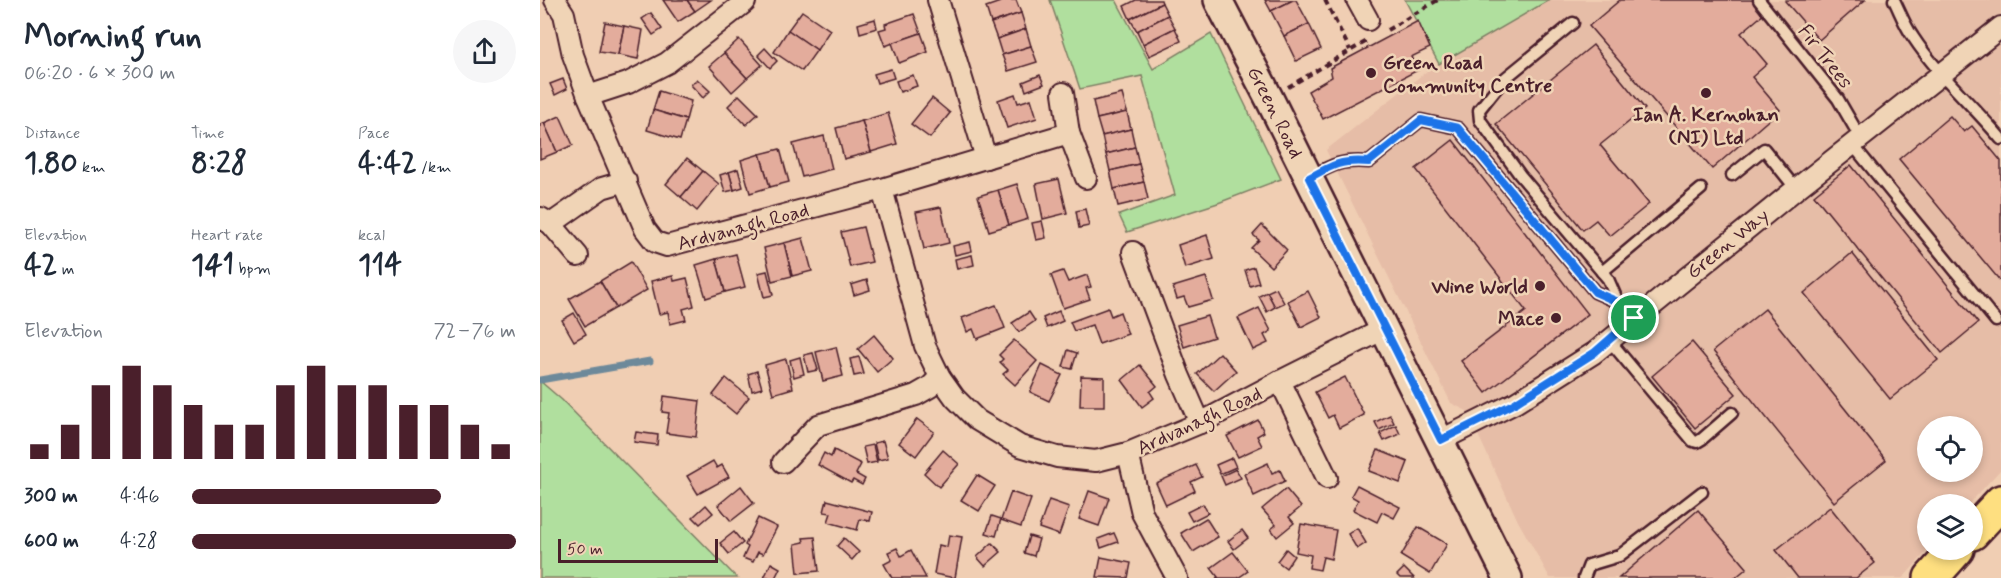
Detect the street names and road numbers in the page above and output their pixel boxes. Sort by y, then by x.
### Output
street label: Fir Trees [1791,19,1859,95]
street label: Green Road [1240,62,1309,163]
street label: Ardvanagh Road [675,197,813,260]
street label: Green Way [1681,203,1775,286]
street label: Ardvanagh Road [1133,381,1267,464]

